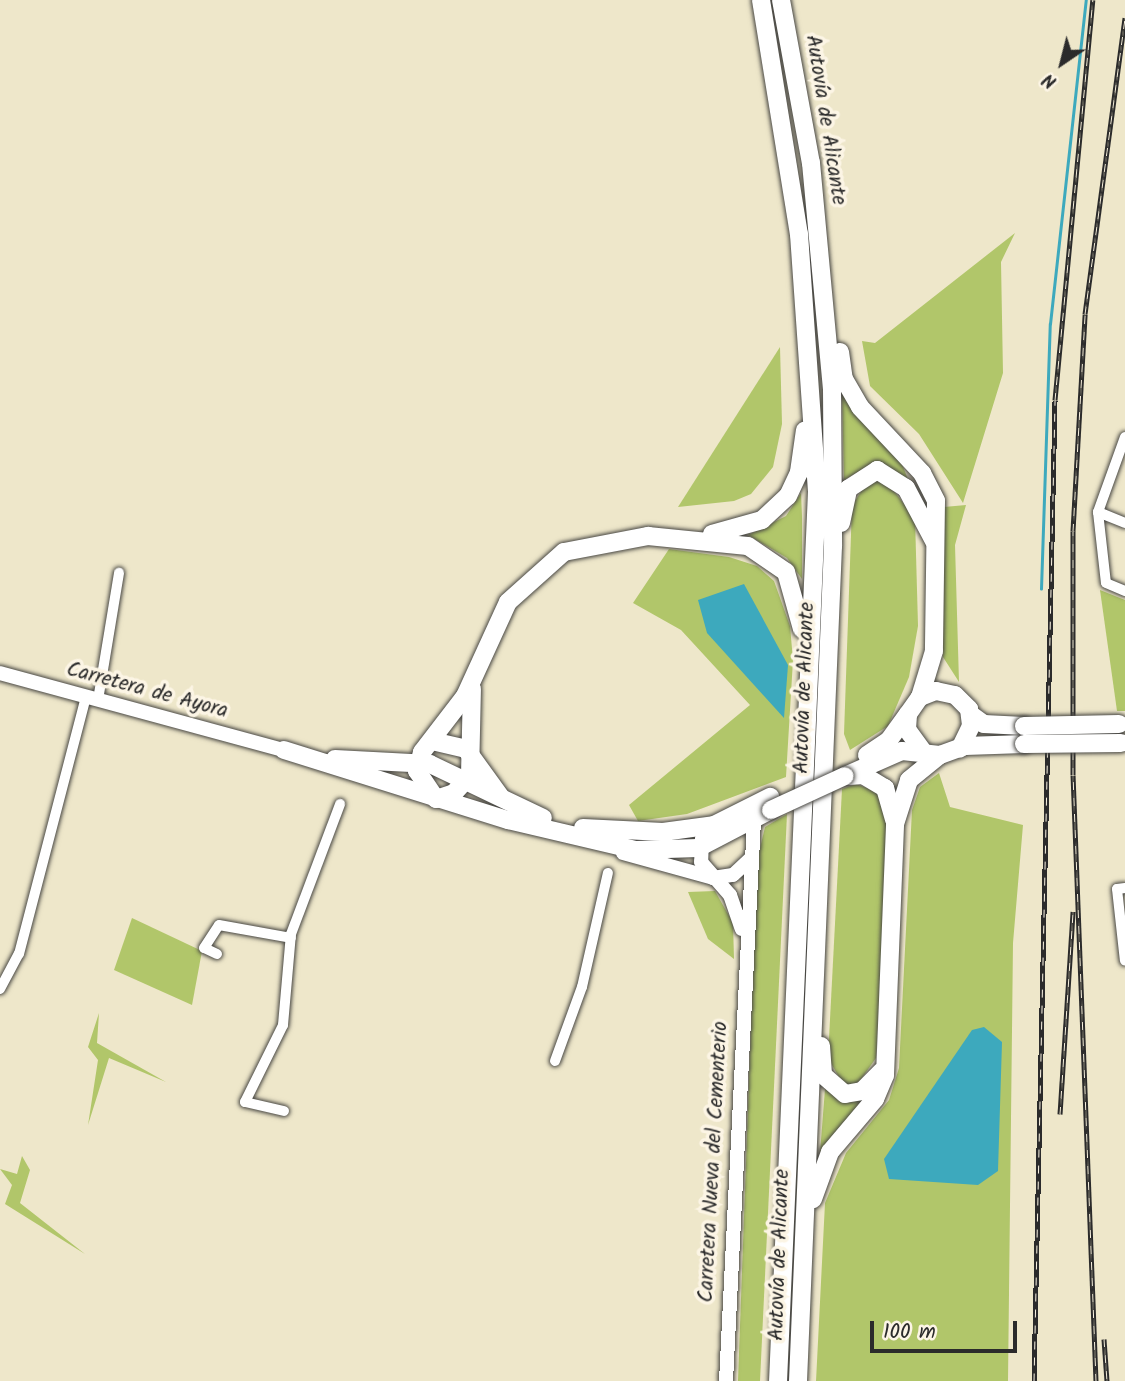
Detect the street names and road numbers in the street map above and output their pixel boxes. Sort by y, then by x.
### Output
street label: Autovía de Alicante [799,33,851,207]
street label: Autovía de Alicante [789,602,821,774]
street label: Carretera de Ayora [64,657,230,725]
street label: Carretera Nueva del Cementerio [694,1021,734,1303]
street label: Autovía de Alicante [764,1169,796,1341]

